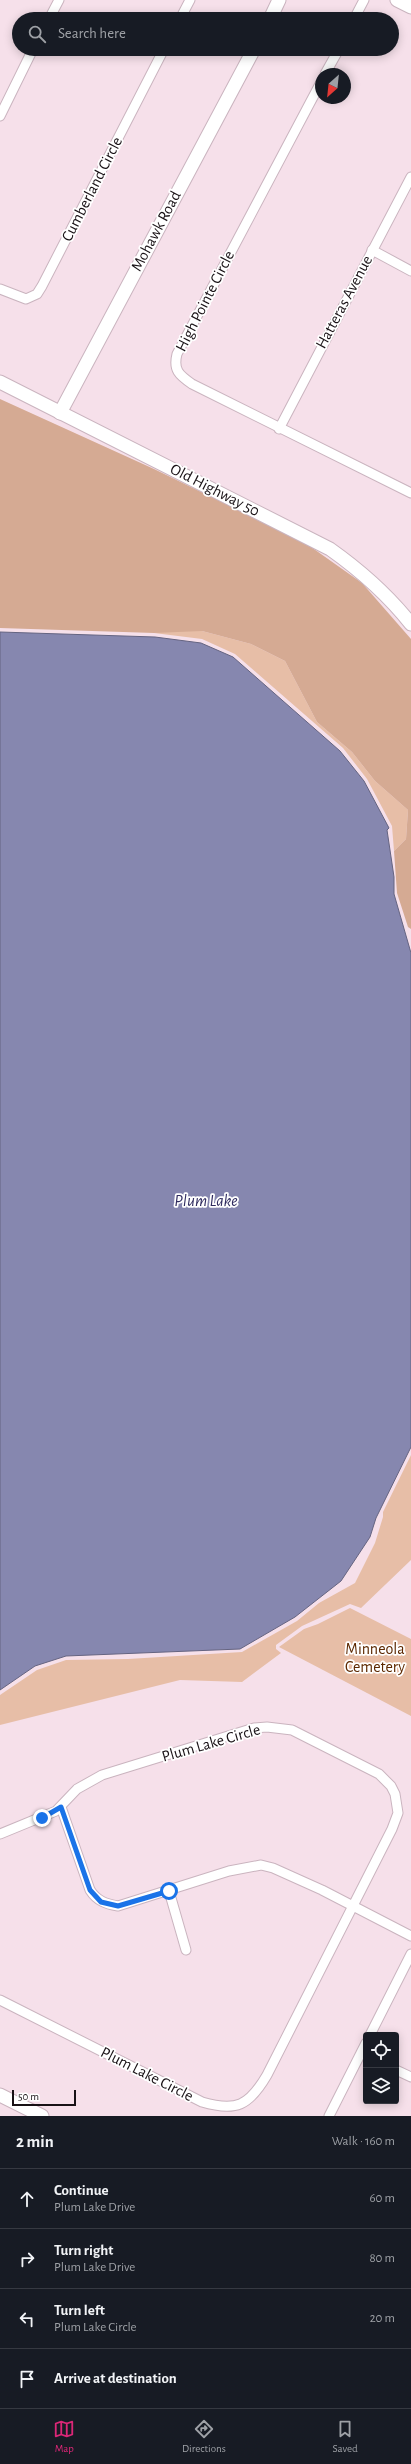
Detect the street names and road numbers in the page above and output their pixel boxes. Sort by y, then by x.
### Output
street label: Cumberland Circle [59,134,125,244]
street label: Mohawk Road [128,188,184,274]
street label: High Pointe Circle [173,248,237,354]
street label: Hatteras Avenue [313,253,375,351]
street label: Old Highway 50 [167,461,262,520]
street label: Plum Lake Circle [160,1721,262,1765]
street label: Plum Lake Circle [98,2044,196,2104]

